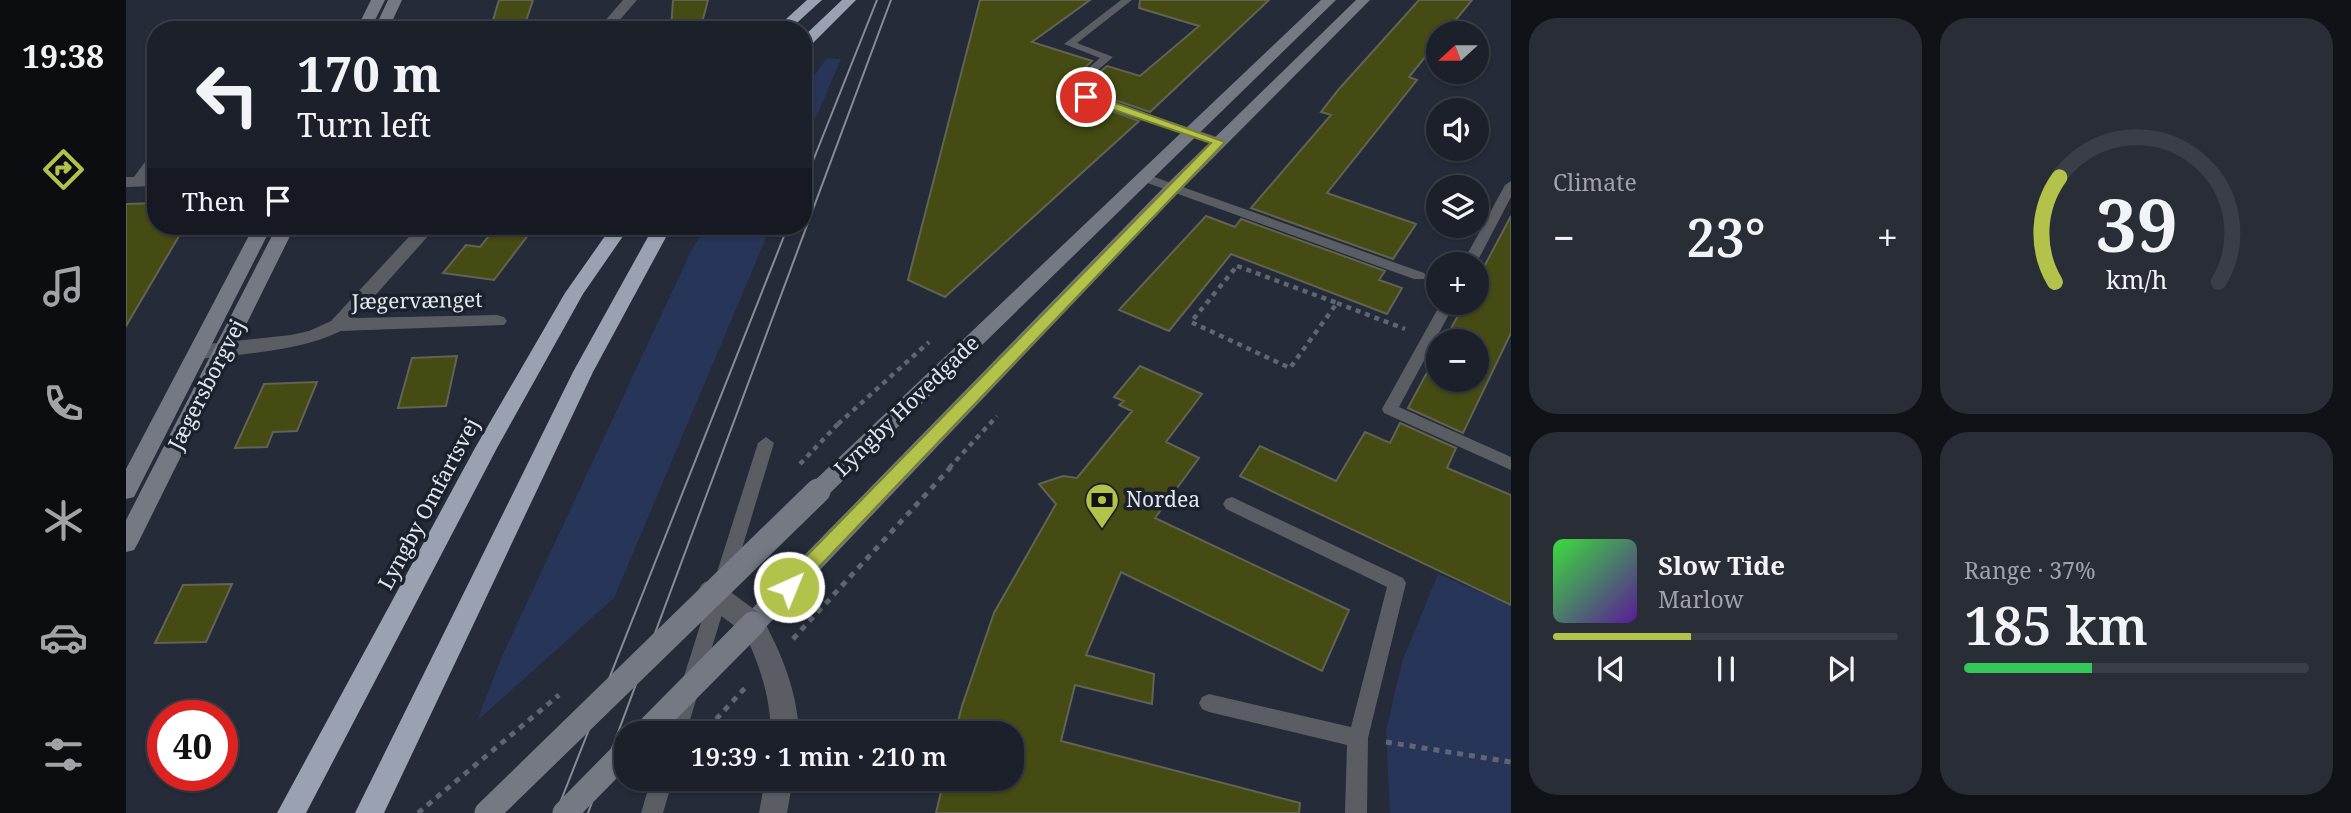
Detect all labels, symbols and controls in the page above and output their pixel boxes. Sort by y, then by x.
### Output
north arrow [1426,21,1489,84]
map controls [1426,21,1489,392]
text: 19:38 [22,34,104,77]
text: 170 m [297,40,441,106]
icon: left [182,49,273,140]
pin [1056,67,1116,127]
icon: arrive [1067,78,1105,116]
button: sound [1426,98,1489,161]
text: Turn left [297,103,431,146]
icon: directions [39,145,88,194]
text: Climate [1553,166,1637,198]
text: 39 [2095,174,2178,273]
button: layers [1426,175,1489,238]
icon: arrive [259,182,297,220]
text: Then [182,183,245,219]
text: 23° [1686,201,1766,272]
text: − [1553,211,1575,263]
text: + [1877,211,1898,263]
button: + [1426,252,1489,315]
icon: music [39,262,88,311]
text: km/h [2106,262,2167,296]
street label: Jægervænget [350,285,483,315]
street label: Jægersborgvej [161,315,251,455]
street label: Lyngby Hovedgade [828,329,985,482]
button: − [1426,329,1489,392]
icon: phone [39,379,88,428]
street label: Lyngby Omfartsvej [371,413,485,594]
bank icon: Nordea [1083,481,1121,530]
place label: Nordea [1126,485,1200,513]
icon: climate [39,496,88,545]
text: Slow Tide [1658,547,1785,583]
position arrow [752,550,826,624]
text: Range · 37% [1964,554,2096,586]
text: Marlow [1658,583,1744,615]
text: 185 km [1964,589,2148,660]
icon: car [39,613,88,662]
icon: previous [1592,650,1630,688]
icon: pause [1707,650,1745,688]
icon: next [1822,650,1860,688]
speed limit sign: 40 [147,700,238,791]
icon: filters [39,730,88,779]
text: 19:39 · 1 min · 210 m [691,738,947,774]

